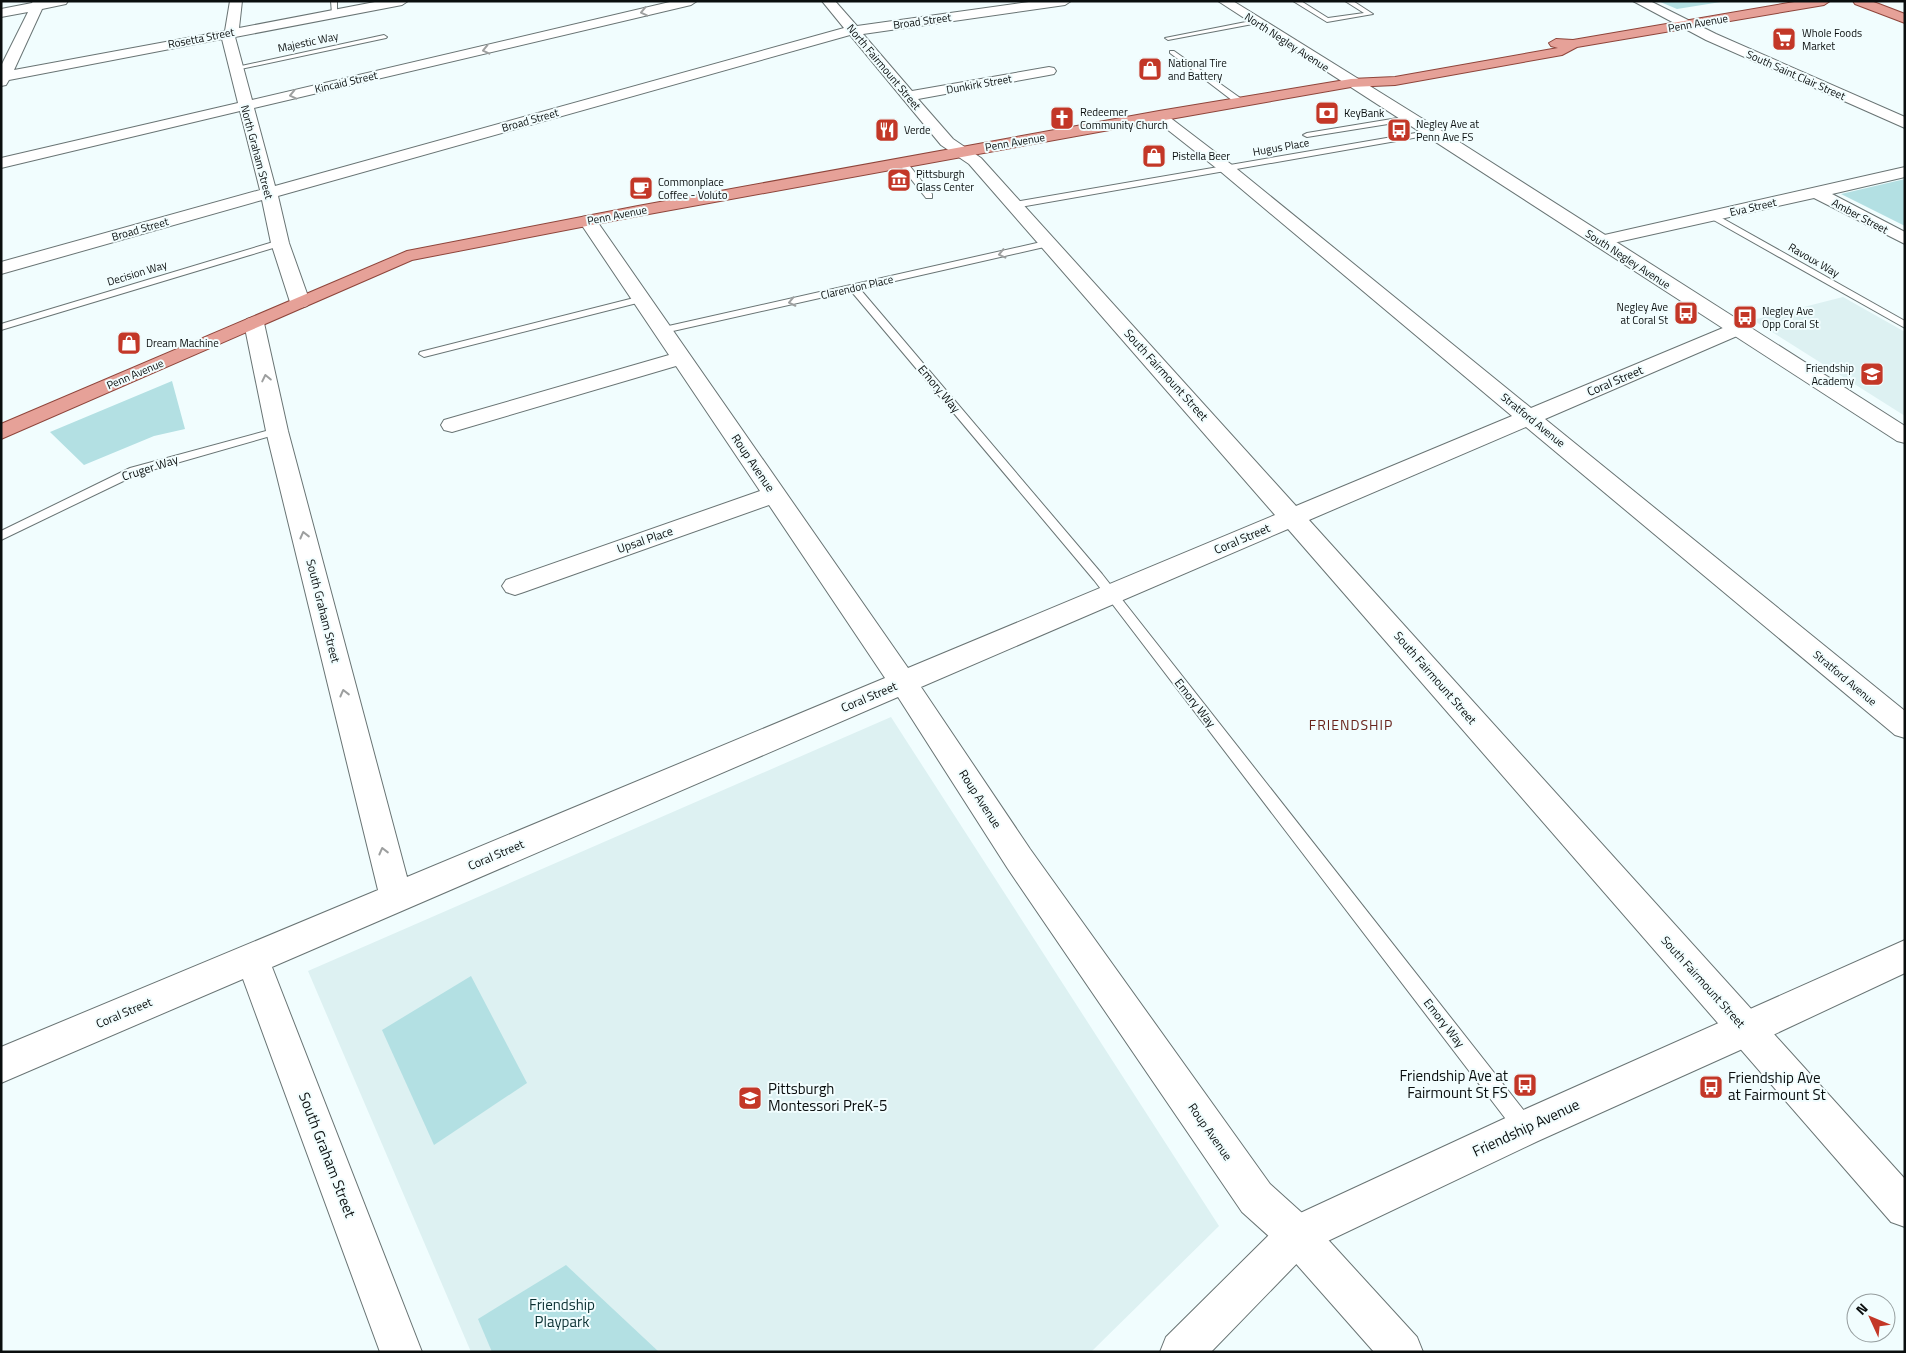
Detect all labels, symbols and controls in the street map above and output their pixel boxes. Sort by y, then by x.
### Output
one-way arrow [639,6,648,17]
street label: Broad Street [892,9,952,33]
street label: North Negley Avenue [1242,9,1333,76]
street label: Penn Avenue [1667,10,1730,36]
street label: North Fairmount Street [843,21,925,113]
street label: Rosetta Street [167,24,236,52]
place label: Whole Foods Market [1802,25,1862,54]
supermarket icon: Whole Foods Market [1771,26,1797,52]
street label: Majestic Way [276,28,340,56]
one-way arrow [481,44,490,55]
street label: South Saint Clair Street [1744,46,1848,104]
place label: National Tire and Battery [1168,55,1227,84]
shop icon: National Tire and Battery [1137,56,1163,82]
street label: Kincaid Street [313,67,379,97]
street label: Dunkirk Street [945,70,1013,98]
one-way arrow [289,89,298,100]
bank icon: KeyBank [1314,100,1340,126]
street label: North Graham Street [237,103,277,201]
street label: Broad Street [500,104,560,136]
place label: Redeemer Community Church [1080,104,1168,133]
church icon: Redeemer Community Church [1049,105,1075,131]
place label: KeyBank [1344,105,1385,121]
place label: Negley Ave at Penn Ave FS [1416,116,1479,145]
restaurant icon: Verde [874,117,900,143]
bus stop icon: Negley Ave at Penn Ave FS [1386,117,1412,143]
place label: Verde [904,122,931,138]
street label: Penn Avenue [984,129,1047,155]
street label: Hugus Place [1251,134,1311,160]
shop icon: Pistella Beer [1141,143,1167,169]
place label: Pistella Beer [1172,148,1230,164]
place label: Pittsburgh Glass Center [916,166,974,195]
museum icon: Pittsburgh Glass Center [886,167,912,193]
place label: Commonplace Coffee - Voluto [658,174,728,203]
cafe icon: Commonplace Coffee - Voluto [628,175,654,201]
street label: Eva Street [1728,194,1778,220]
street label: Amber Street [1829,194,1891,238]
street label: Penn Avenue [586,201,649,229]
street label: Broad Street [110,213,170,245]
street label: South Negley Avenue [1582,225,1674,293]
street label: Ravoux Way [1785,239,1843,281]
one-way arrow [998,248,1007,259]
street label: Decision Way [105,256,170,290]
street label: Clarendon Place [819,271,895,303]
one-way arrow [788,296,797,307]
place label: Negley Ave at Coral St [1617,299,1668,328]
bus stop icon: Negley Ave at Coral St [1673,300,1699,326]
place label: Negley Ave Opp Coral St [1762,303,1819,332]
bus stop icon: Negley Ave Opp Coral St [1732,304,1758,330]
street label: South Fairmount Street [1120,324,1213,426]
shop icon: Dream Machine [116,330,142,356]
place label: Dream Machine [146,335,219,351]
street label: Penn Avenue [104,355,166,393]
street label: Emory Way [914,360,965,417]
street label: Coral Street [1584,360,1647,401]
place label: Friendship Academy [1806,360,1855,389]
school or university icon: Friendship Academy [1859,361,1885,387]
one-way arrow [261,373,271,382]
street label: Stratford Avenue [1497,389,1569,451]
street label: Roup Avenue [727,430,780,496]
street label: Cruger Way [119,449,181,486]
street label: Coral Street [1211,518,1274,559]
street label: Upsal Place [614,521,675,558]
one-way arrow [299,531,310,540]
street label: South Graham Street [301,557,346,665]
street label: South Fairmount Street [1389,627,1482,729]
street label: Stratford Avenue [1810,647,1881,710]
street label: Emory Way [1170,674,1221,731]
street label: Coral Street [838,676,901,717]
one-way arrow [339,690,349,698]
district label: FRIENDSHIP [1309,714,1393,735]
street label: Roup Avenue [954,766,1006,832]
street label: Coral Street [465,834,528,875]
one-way arrow [379,847,389,855]
street label: South Fairmount Street [1657,931,1750,1033]
street label: Coral Street [93,992,156,1033]
street label: Emory Way [1419,994,1470,1051]
place label: Friendship Ave at Fairmount St FS [1399,1064,1509,1104]
place label: Friendship Ave at Fairmount St [1728,1066,1826,1106]
bus stop icon: Friendship Ave at Fairmount St FS [1512,1072,1538,1098]
bus stop icon: Friendship Ave at Fairmount St [1698,1074,1724,1100]
place label: Pittsburgh Montessori PreK-5 [768,1077,887,1117]
school or university icon: Pittsburgh Montessori PreK-5 [737,1085,763,1111]
street label: South Graham Street [293,1089,362,1222]
street label: Friendship Avenue [1468,1093,1583,1162]
street label: Roup Avenue [1184,1099,1237,1164]
park label: Friendship Playpark [529,1293,595,1333]
north arrow [1846,1293,1896,1343]
text: N [1850,1298,1872,1319]

